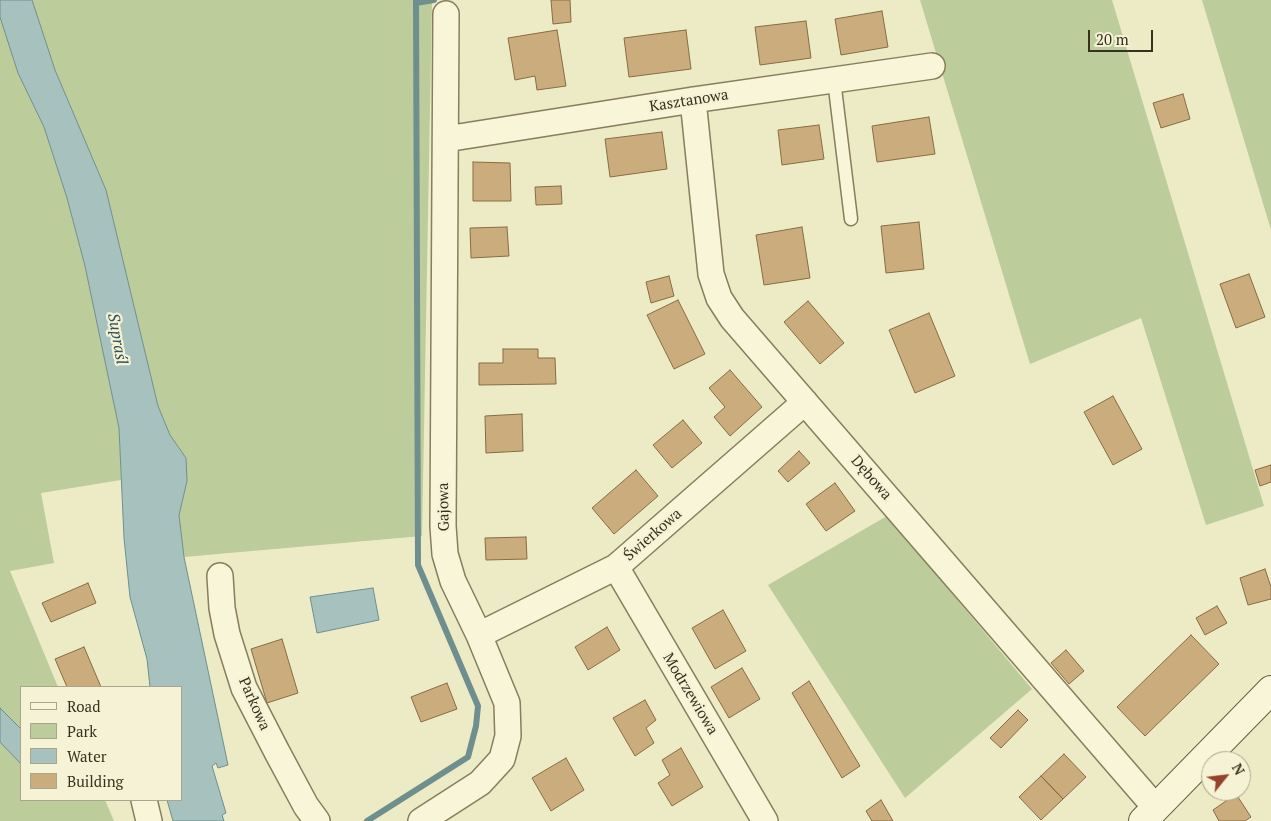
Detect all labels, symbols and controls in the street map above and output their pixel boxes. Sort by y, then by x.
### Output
scale bar [1091,20,1156,52]
text: 20 m [1096,29,1129,49]
street label: Kasztanowa [648,86,730,116]
water label: Supraśl [103,312,131,366]
street label: Dębowa [847,452,895,504]
street label: Gajowa [435,482,453,532]
street label: Świerkowa [620,505,686,565]
street label: Modrzewiowa [659,650,721,738]
street label: Parkowa [234,675,274,733]
legend [20,686,182,801]
text: Road [67,696,100,716]
text: Park [67,721,97,741]
text: Water [67,746,106,766]
north arrow [1201,751,1251,801]
text: N [1228,760,1250,778]
text: Building [67,771,124,791]

